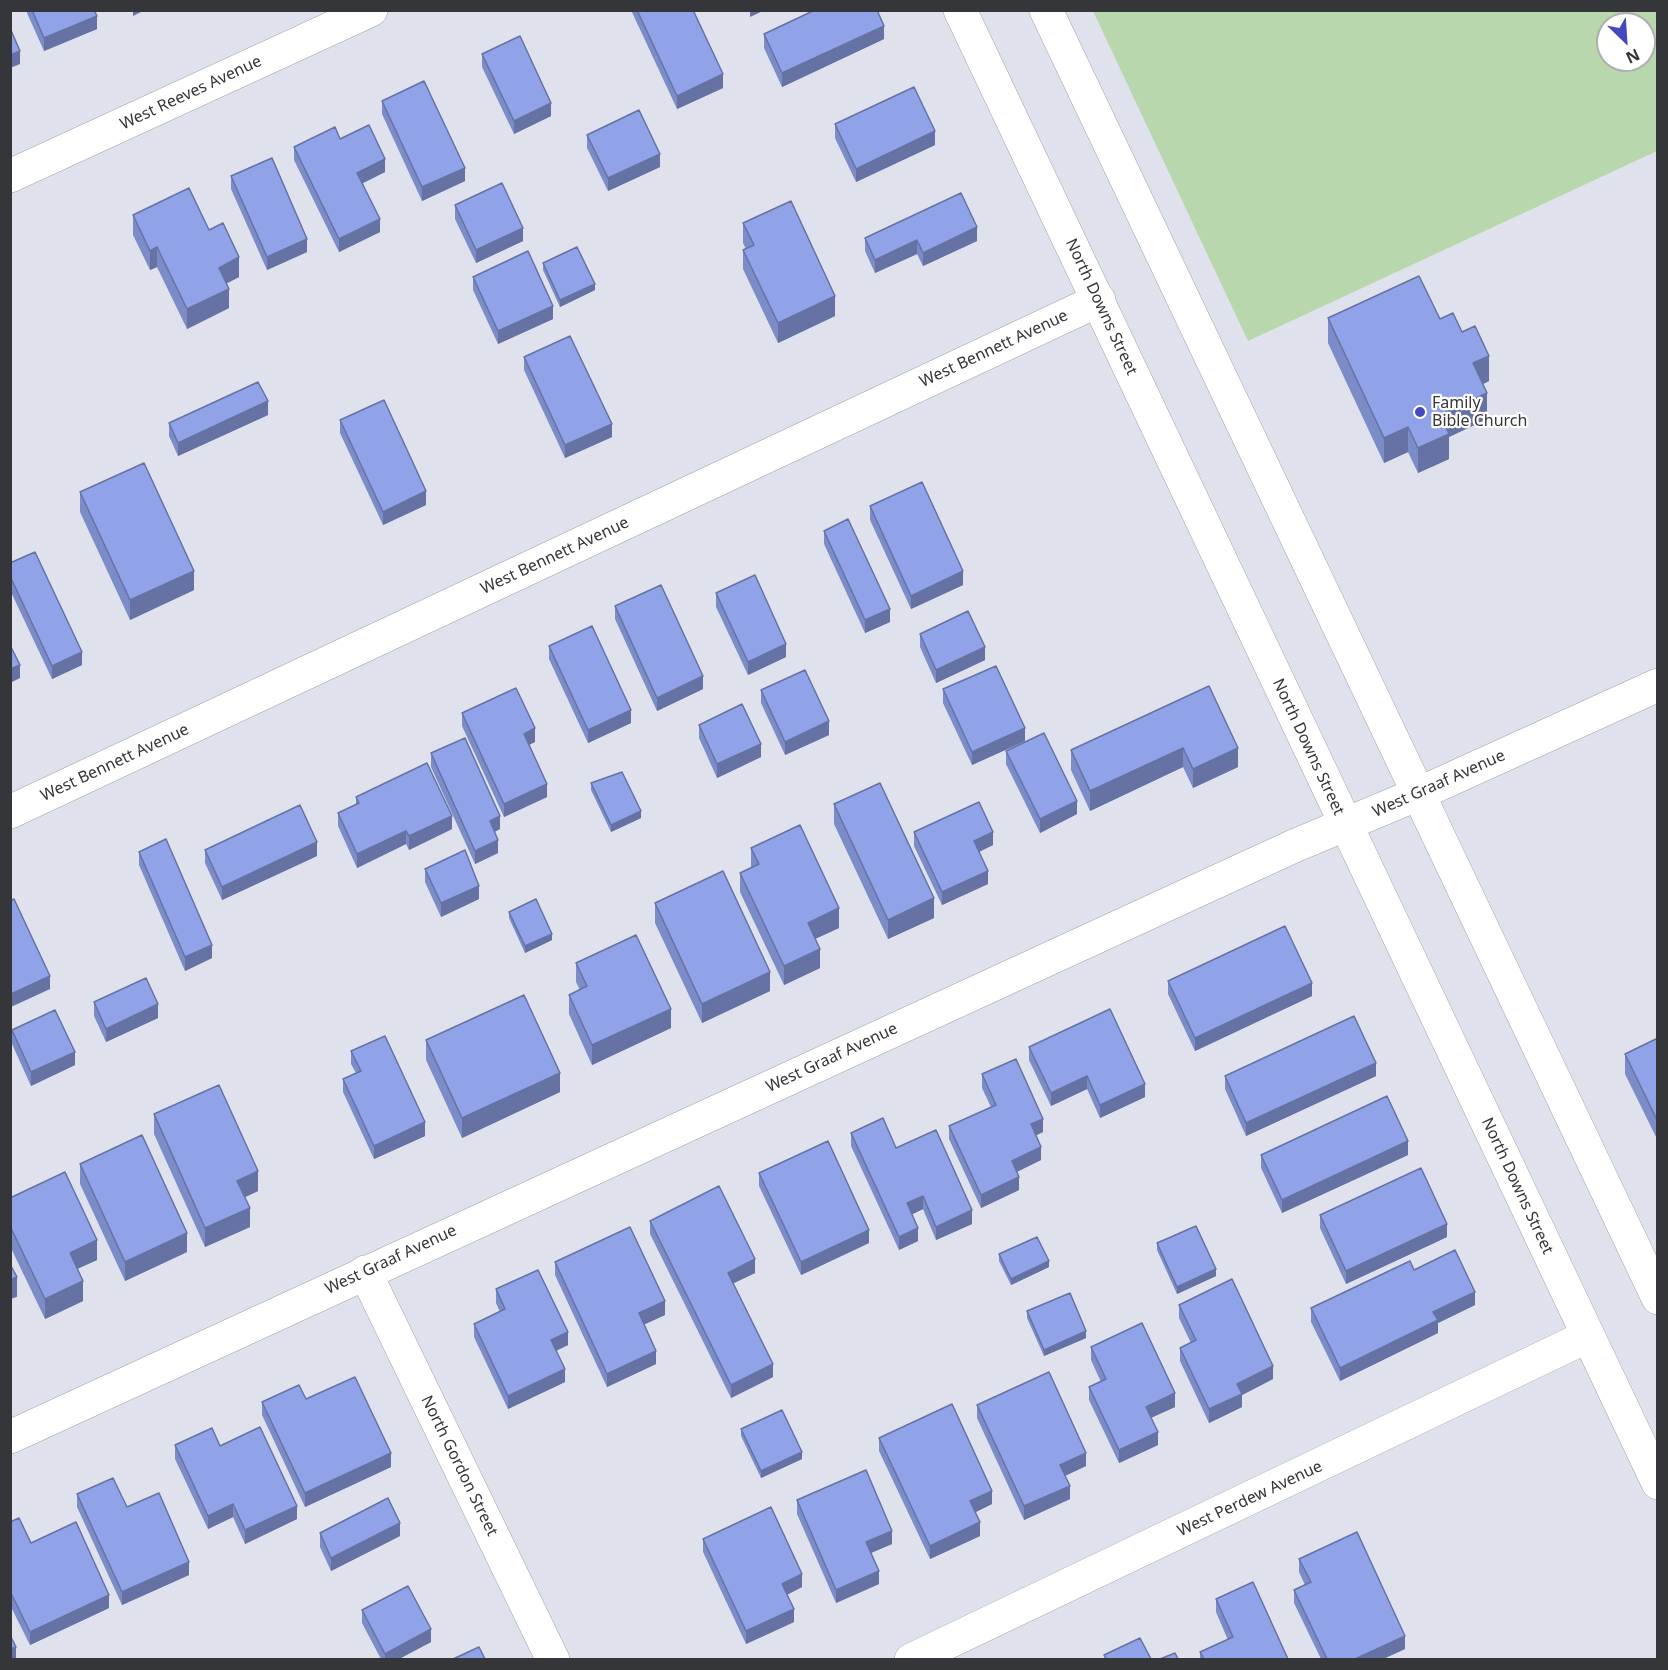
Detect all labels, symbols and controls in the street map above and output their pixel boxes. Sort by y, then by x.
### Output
north arrow [1596,12,1656,72]
text: N [1622,44,1643,69]
street label: West Reeves Avenue [117,52,265,134]
street label: North Downs Street [1061,236,1141,378]
street label: West Bennett Avenue [917,306,1071,392]
place label: Family Bible Church [1432,393,1527,431]
marker: Family Bible Church [1413,405,1427,419]
street label: West Bennett Avenue [478,513,632,599]
street label: North Downs Street [1268,676,1348,818]
street label: West Bennett Avenue [38,720,192,806]
street label: West Graaf Avenue [1370,746,1508,822]
street label: West Graaf Avenue [763,1019,901,1097]
street label: North Downs Street [1477,1115,1557,1257]
street label: West Graaf Avenue [322,1221,460,1299]
street label: North Gordon Street [417,1393,501,1539]
street label: West Perdew Avenue [1175,1457,1325,1541]

